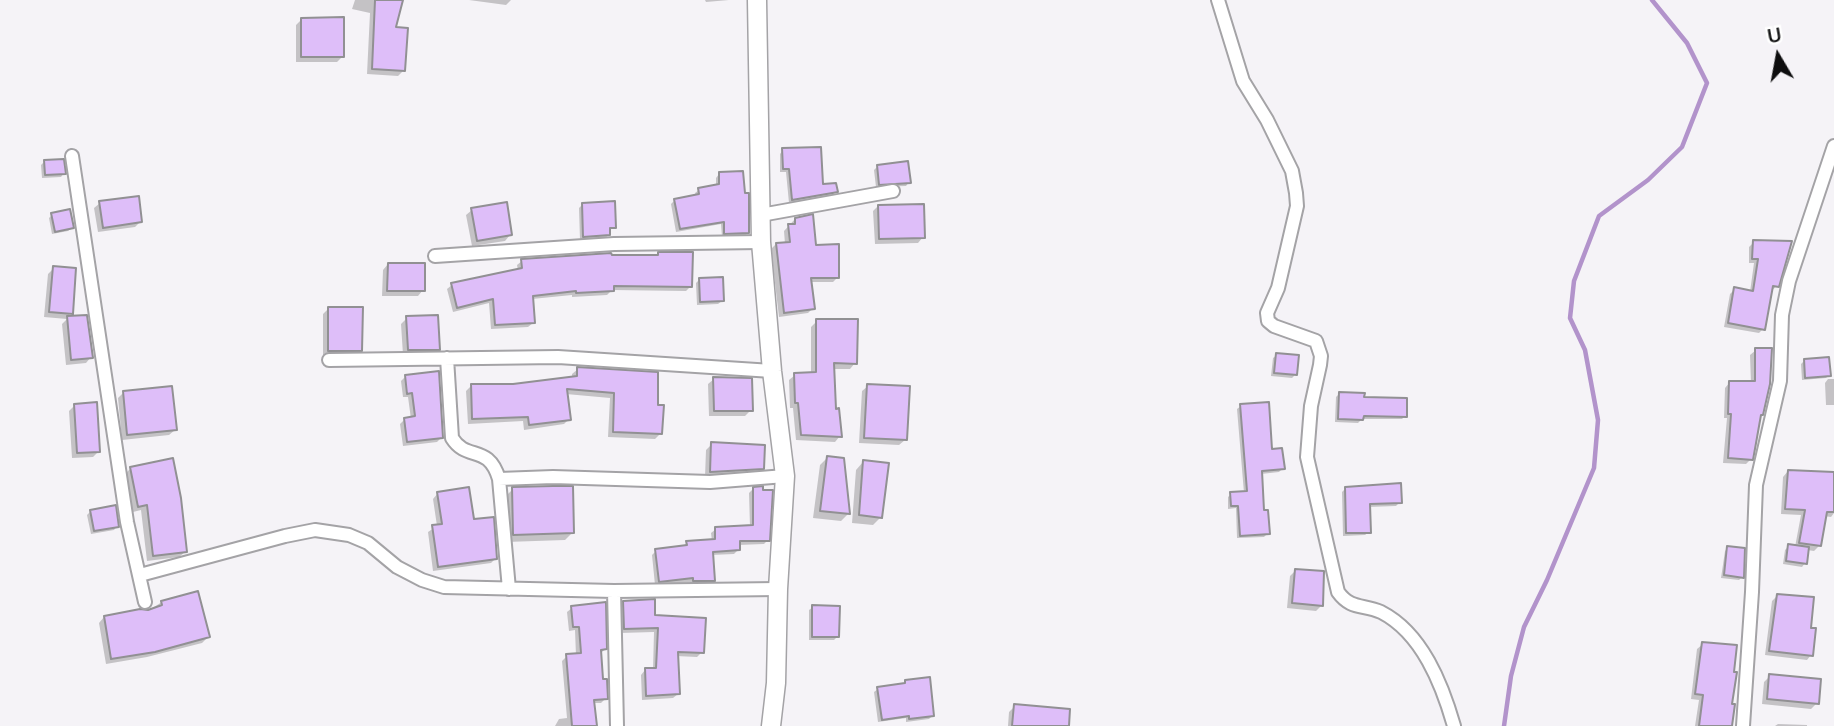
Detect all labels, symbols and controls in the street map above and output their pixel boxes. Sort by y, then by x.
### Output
north arrow [1743,21,1813,91]
text: U [1765,22,1783,48]

